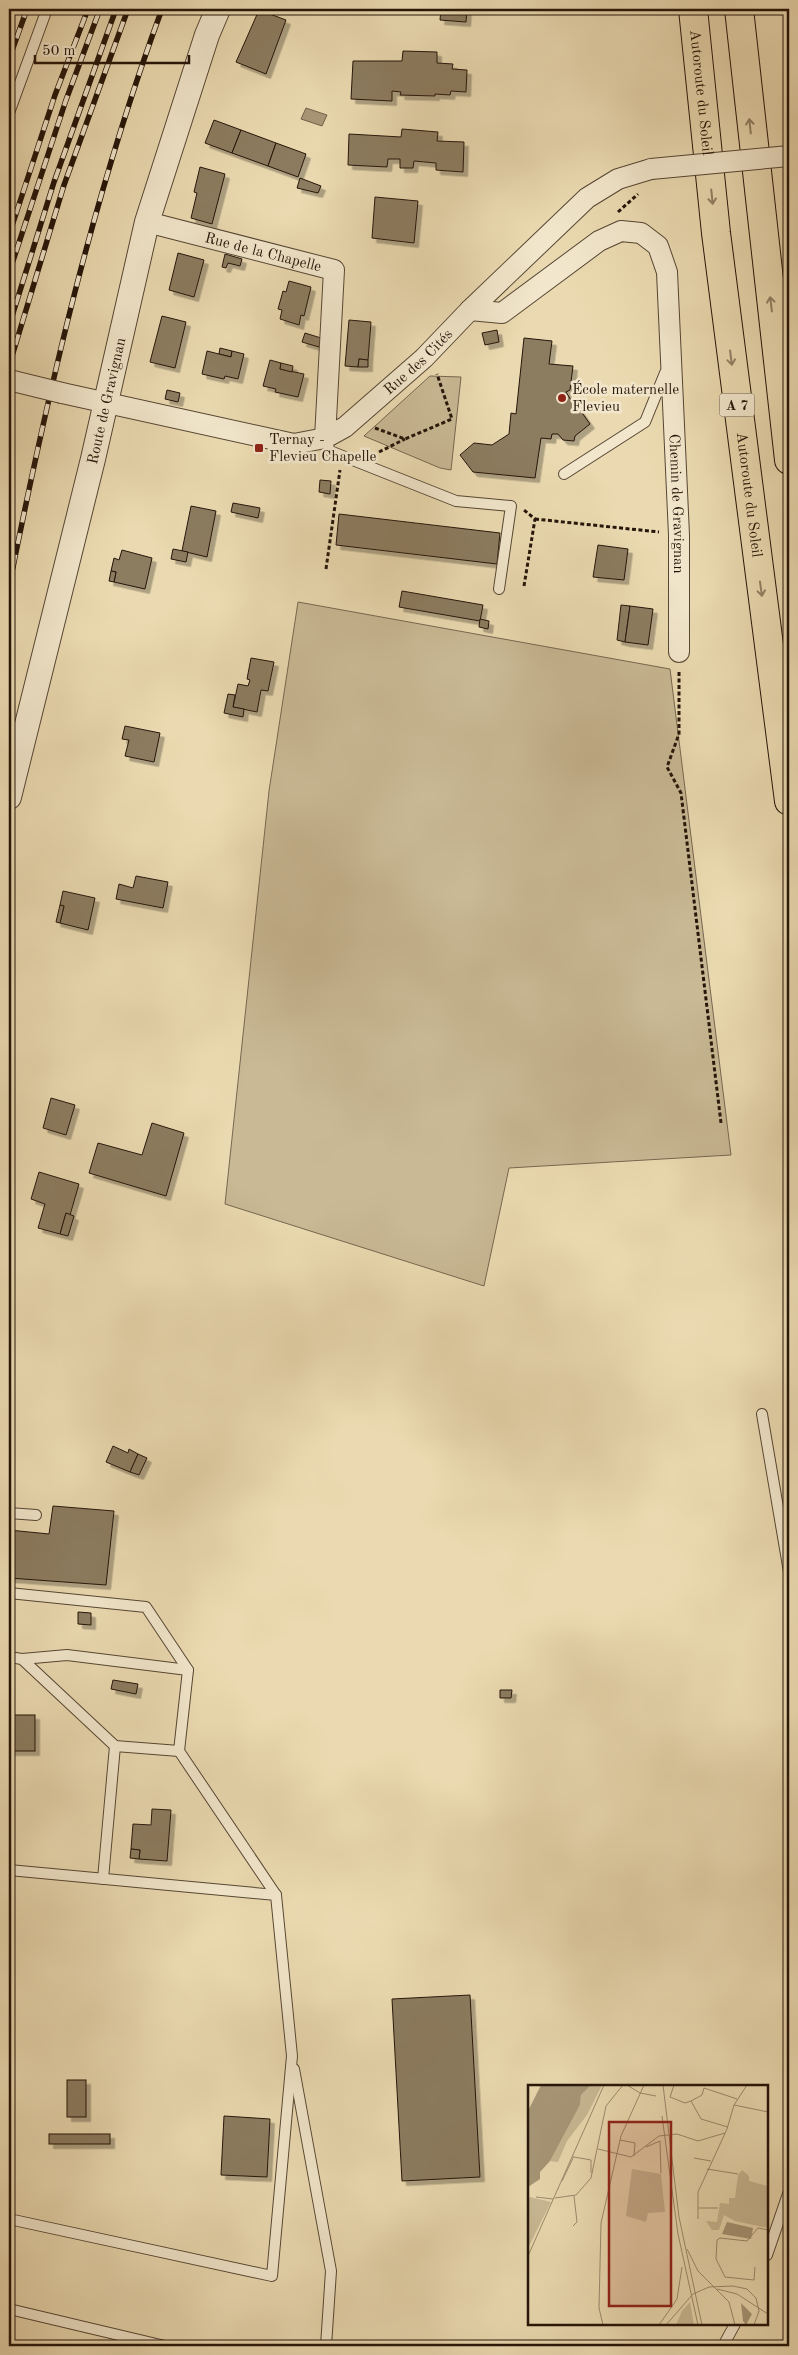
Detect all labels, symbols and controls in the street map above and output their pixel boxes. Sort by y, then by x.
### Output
street label: Autoroute du Soleil [686,29,714,156]
scale bar [35,32,189,64]
text: 50 m [42,44,76,59]
one-way arrow [745,118,755,134]
one-way arrow [707,188,717,204]
street label: Rue de la Chapelle [203,231,323,275]
one-way arrow [766,297,776,313]
street label: Rue des Cités [382,327,456,398]
street label: Route de Gravignan [86,336,129,466]
one-way arrow [726,350,736,366]
place label: École maternelle Flevieu [572,380,679,415]
marker: École maternelle Flevieu [556,392,568,404]
road number: A 7 [720,394,754,416]
street label: Autoroute du Soleil [733,431,764,558]
place label: Ternay - Flevieu Chapelle [269,433,377,465]
street label: Chemin de Gravignan [665,433,685,574]
marker: Ternay - Flevieu Chapelle [253,442,265,454]
one-way arrow [756,580,766,596]
inset map [528,2085,768,2325]

